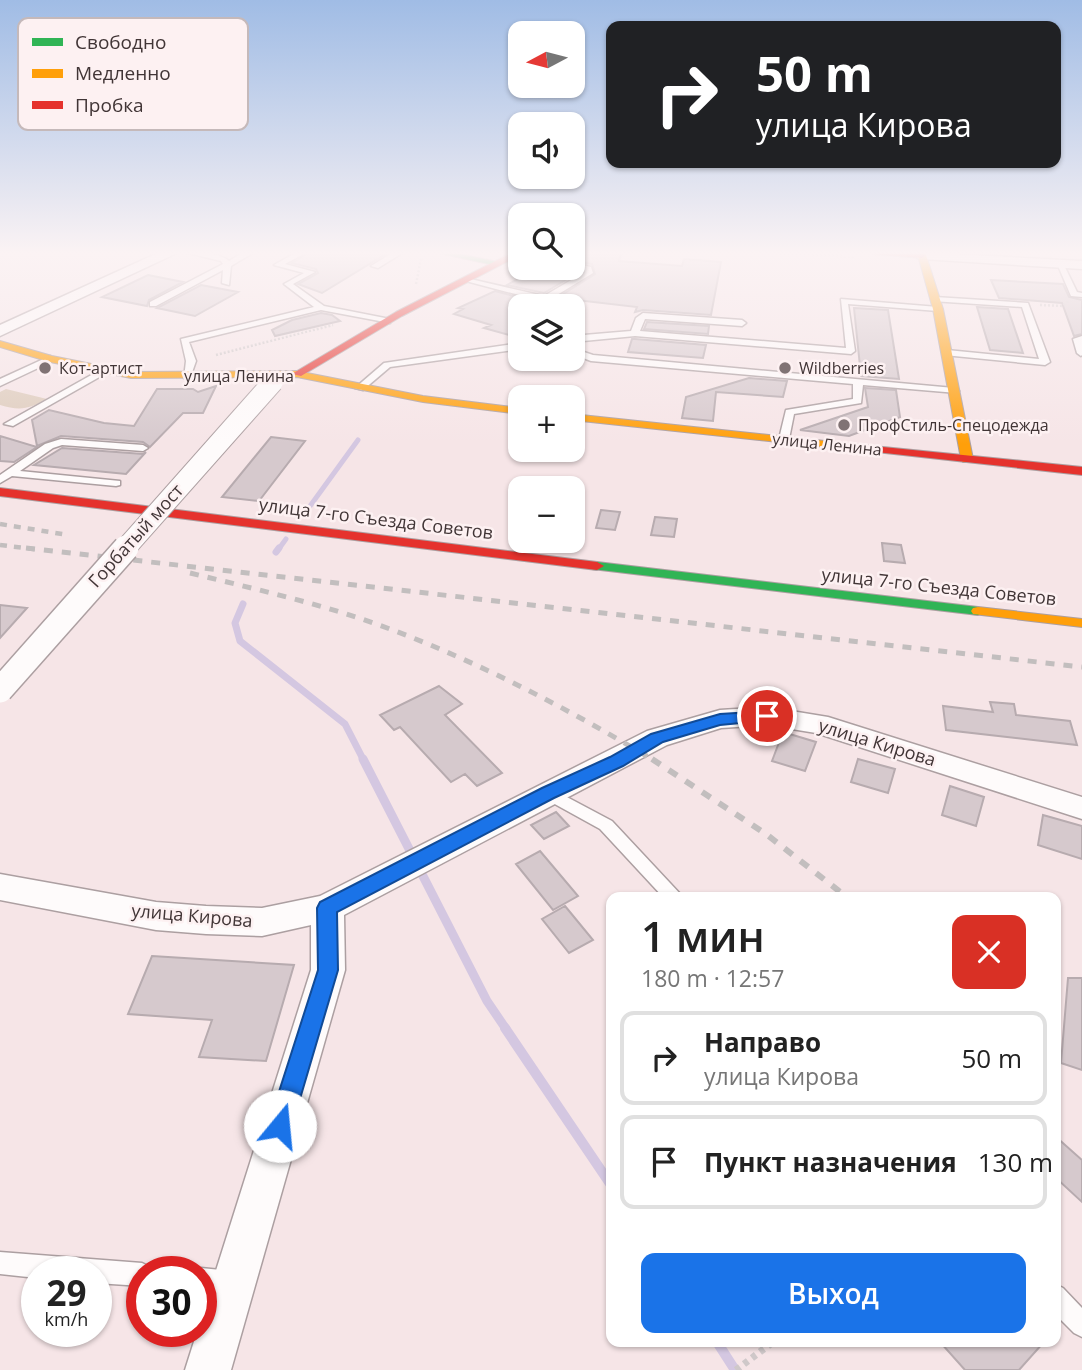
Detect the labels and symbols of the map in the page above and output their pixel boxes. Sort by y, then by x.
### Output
legend [18,18,248,130]
north arrow [508,21,584,98]
text: Свободно [75,29,166,55]
text: Медленно [75,60,171,86]
text: Пробка [75,92,144,118]
place label: Кот-артист [59,357,143,379]
place label: Wildberries [799,357,884,379]
marker: Кот-артист [37,360,53,376]
marker: Wildberries [777,360,793,376]
street label: улица Ленина [184,365,294,387]
place label: ПрофСтиль-Спецодежда [858,414,1049,436]
marker: ПрофСтиль-Спецодежда [836,417,852,433]
street label: улица Ленина [771,427,883,461]
street label: Горбатый мост [82,478,189,592]
street label: улица 7-го Съезда Советов [258,492,495,544]
street label: улица 7-го Съезда Советов [821,562,1058,610]
pin [737,686,797,746]
street label: улица Кирова [816,713,939,771]
street label: улица Кирова [131,898,254,932]
position arrow [243,1089,317,1163]
speed limit sign: 30 [126,1256,217,1347]

